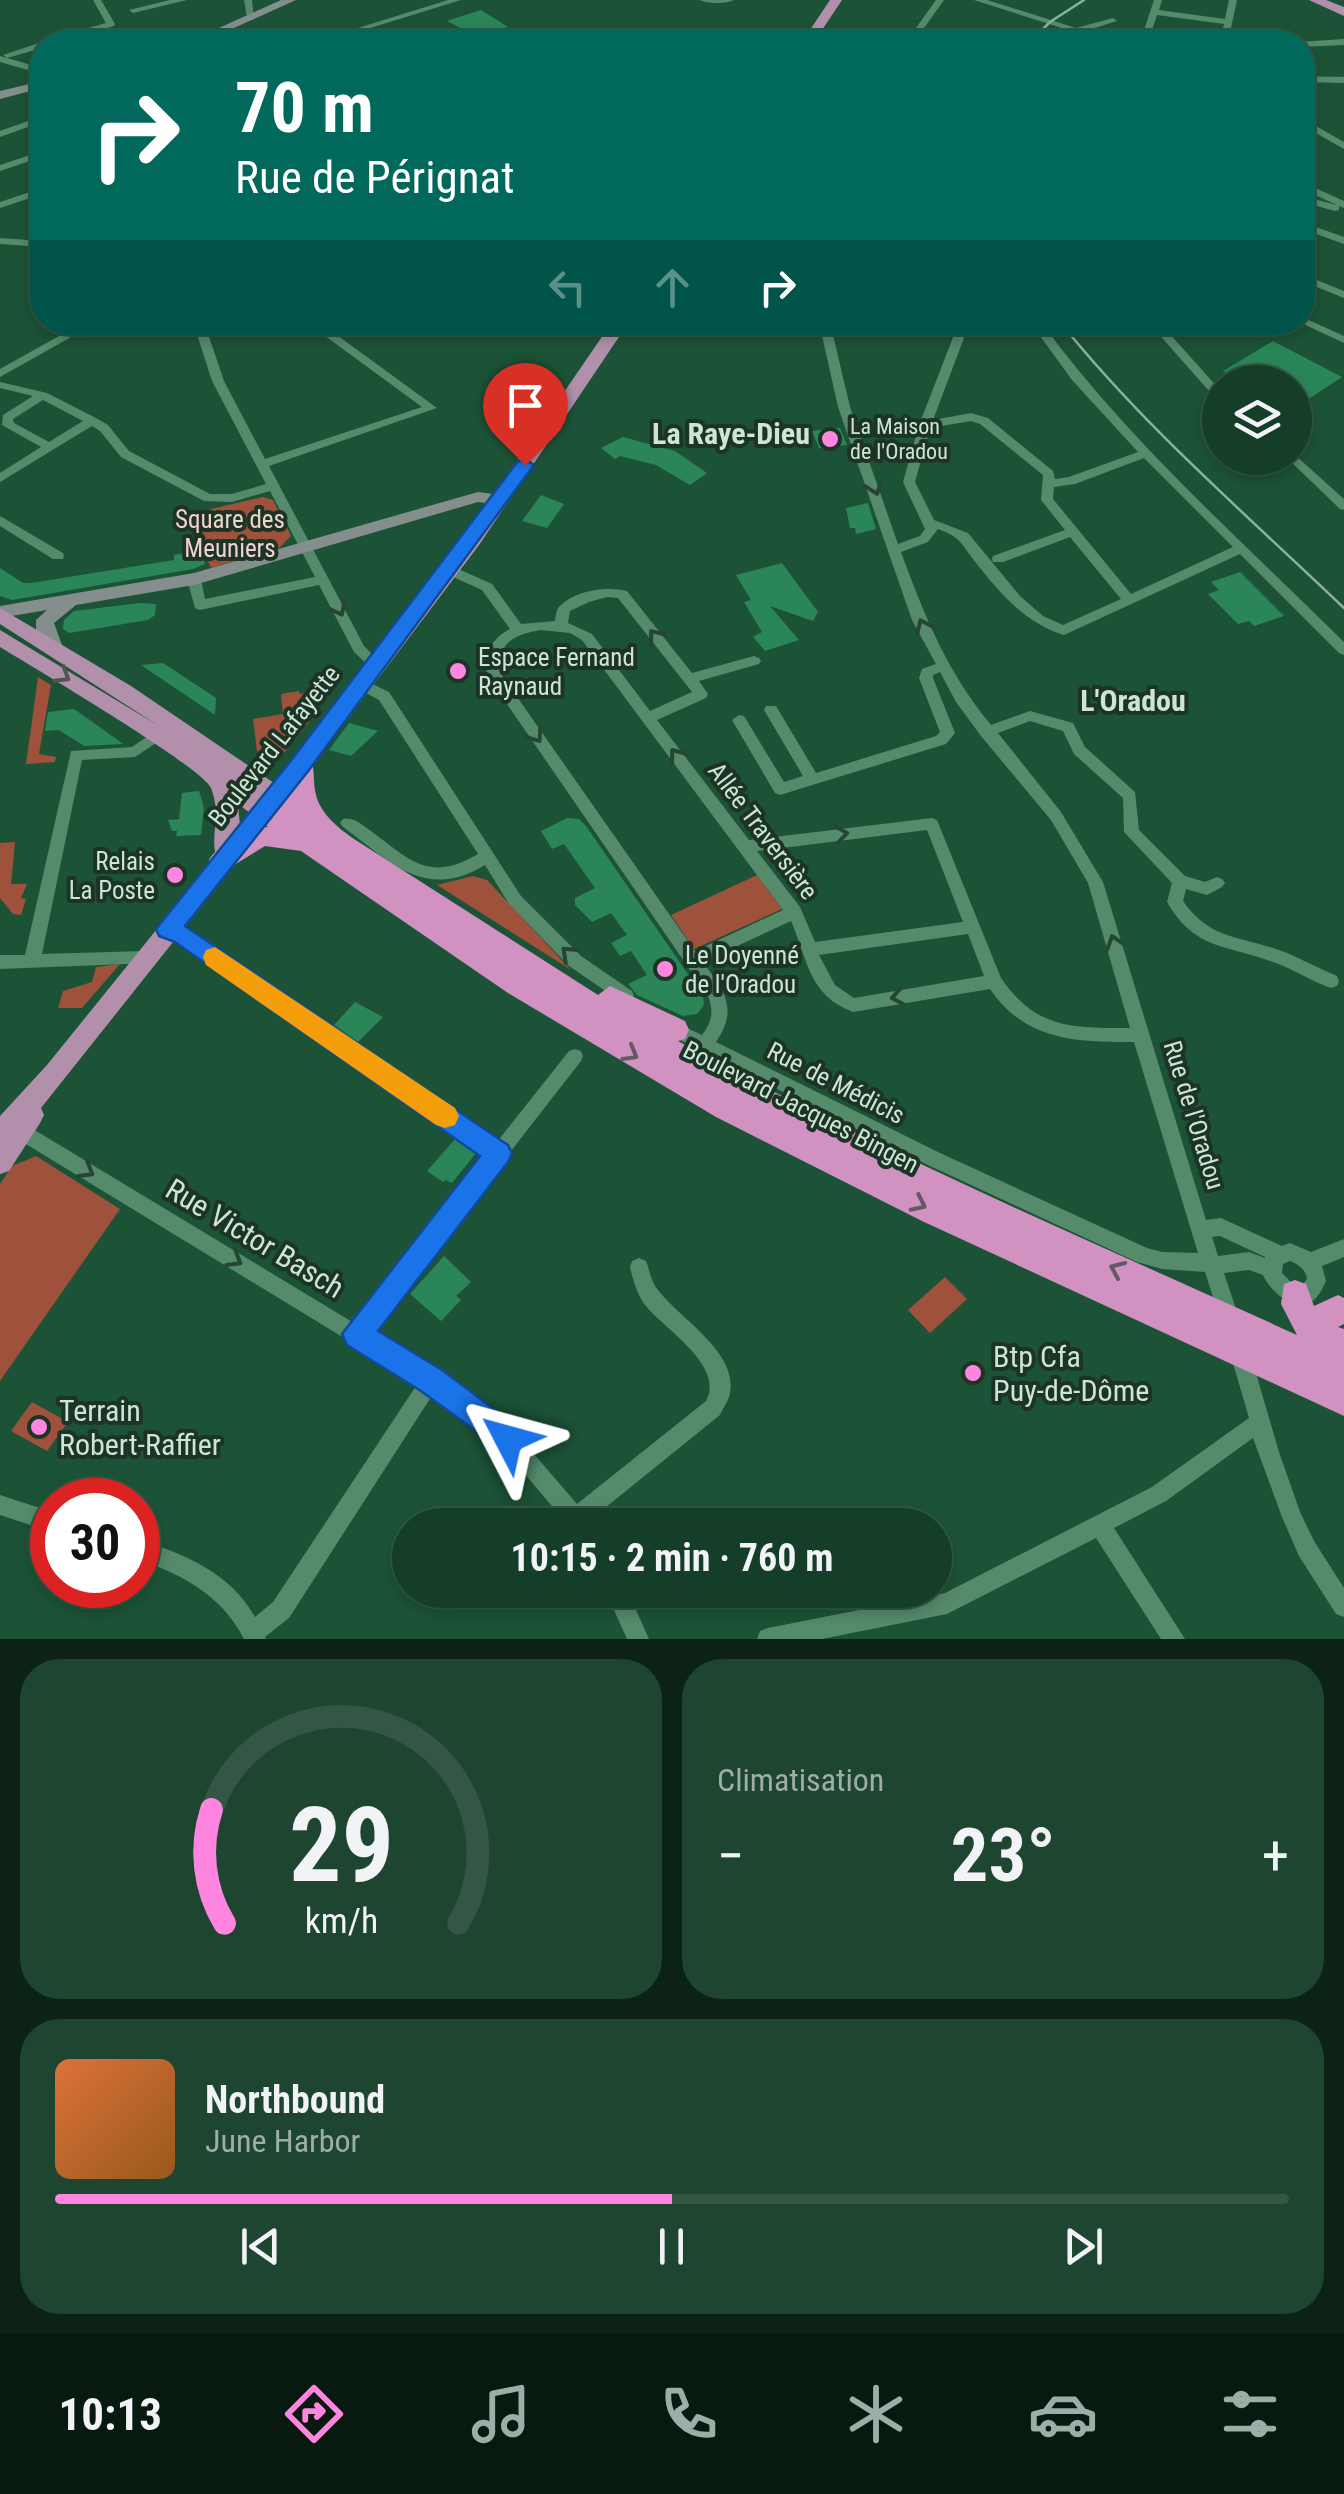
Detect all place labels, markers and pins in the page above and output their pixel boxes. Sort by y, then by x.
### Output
pin [483,363,568,466]
place label: La Maison de l'Oradou [850,414,948,464]
marker: La Maison de l'Oradou [819,428,841,450]
place label: Espace Fernand Raynaud [478,643,635,701]
marker: Espace Fernand Raynaud [447,660,469,682]
place label: Relais La Poste [69,847,155,905]
marker: Relais La Poste [164,864,186,886]
place label: Le Doyenné de l'Oradou [685,941,799,999]
marker: Le Doyenné de l'Oradou [654,958,676,980]
place label: Btp Cfa Puy-de-Dôme [993,1339,1149,1408]
marker: Btp Cfa Puy-de-Dôme [962,1362,984,1384]
place label: Terrain Robert-Raffier [59,1393,221,1462]
marker: Terrain Robert-Raffier [28,1416,50,1438]

